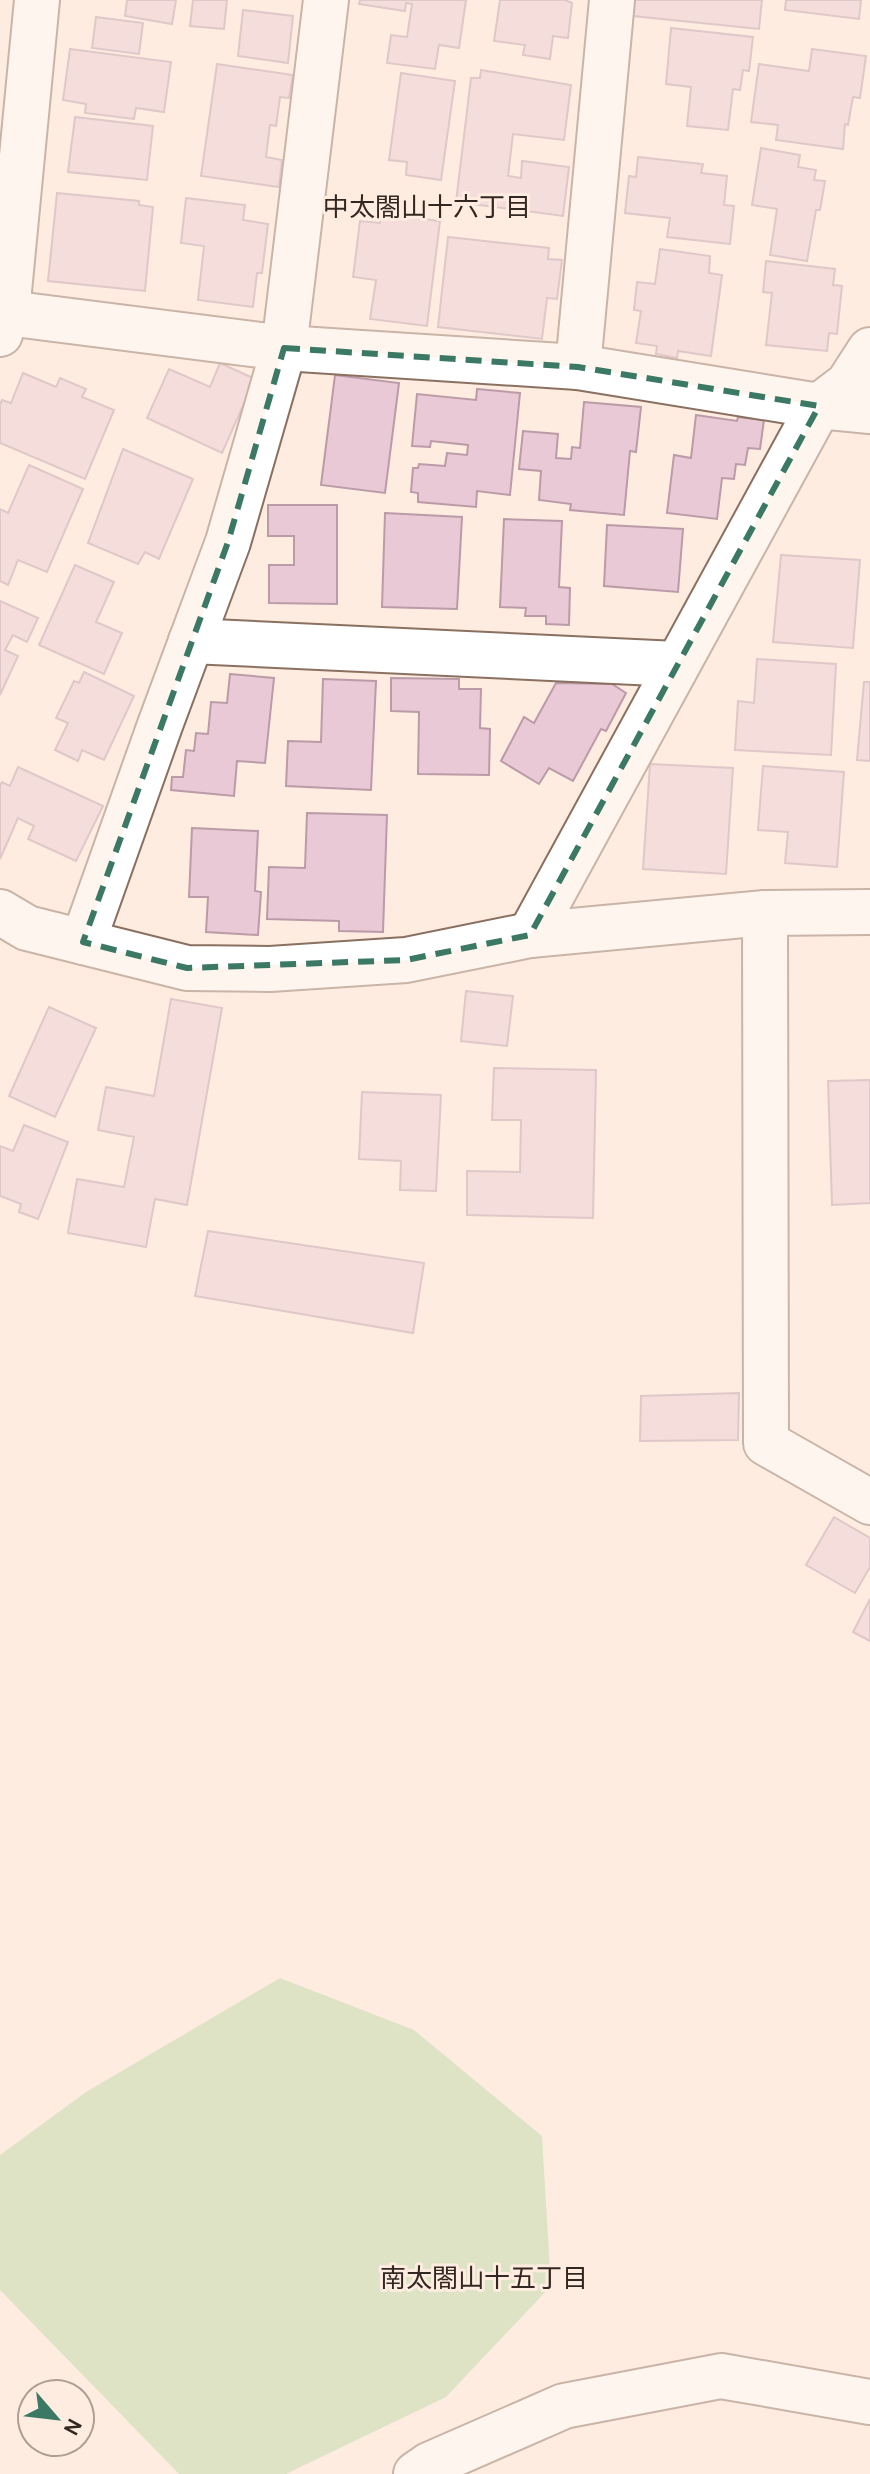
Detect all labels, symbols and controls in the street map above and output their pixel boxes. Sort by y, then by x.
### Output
district label: 中太閤山十六丁目 [323,192,531,223]
district label: 南太閤山十五丁目 [380,2263,588,2294]
north arrow [16,2378,96,2458]
text: N [58,2414,88,2440]

